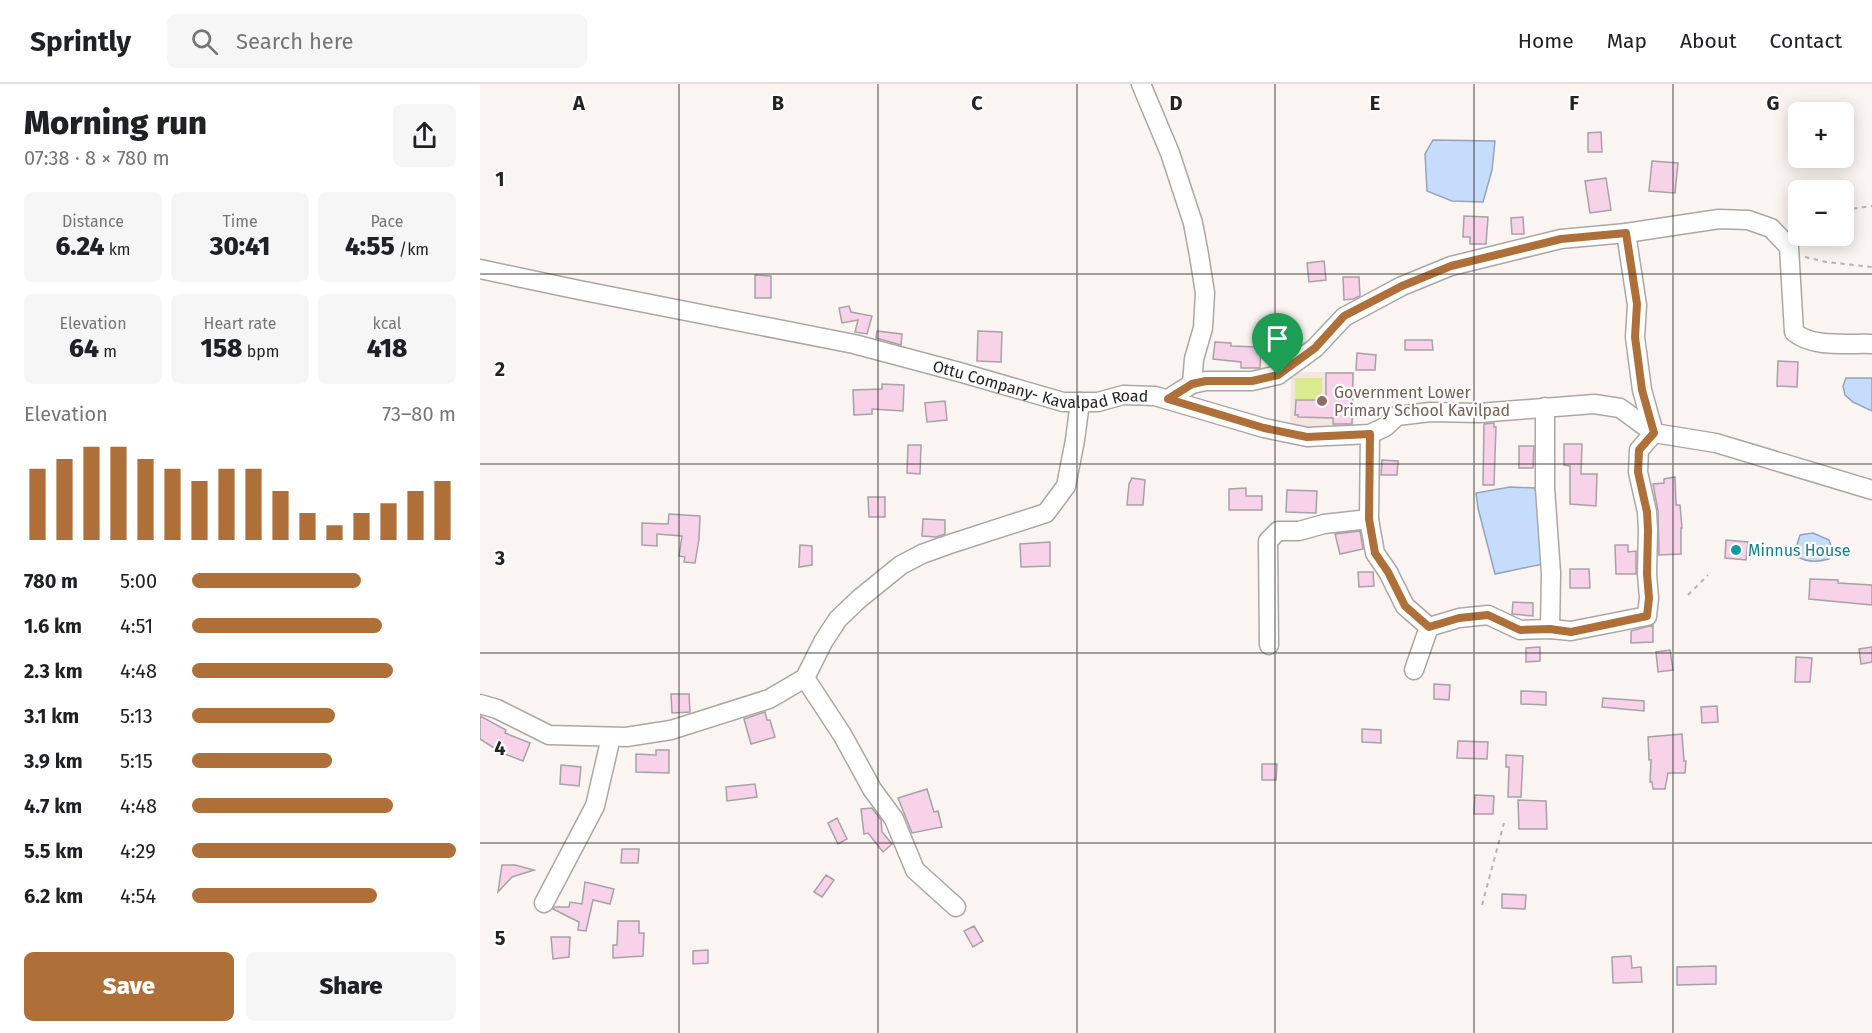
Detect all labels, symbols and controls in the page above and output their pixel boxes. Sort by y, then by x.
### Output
search box [167,14,587,68]
text: Sprintly [30,25,131,58]
icon: search [188,25,221,58]
text: Search here [236,28,354,55]
text: Home [1518,28,1574,54]
text: Map [1607,28,1647,54]
text: About [1680,28,1737,54]
text: Contact [1770,28,1842,54]
text: A [572,91,586,115]
text: B [772,91,784,115]
text: C [971,91,983,115]
text: D [1169,91,1183,115]
text: E [1370,91,1380,115]
text: F [1569,91,1579,115]
text: G [1767,91,1779,115]
map controls [1788,102,1854,246]
button: + [1788,102,1854,168]
text: Morning run [24,103,207,143]
button: share [393,104,456,167]
text: 07:38 · 8 × 780 m [24,146,170,170]
text: 1 [495,167,505,191]
button: − [1788,180,1854,246]
text: Distance [62,212,124,231]
text: Time [222,212,258,231]
text: Pace [370,212,404,231]
text: 6.24 [55,231,104,262]
text: 30:41 [210,231,270,262]
text: 4:55 [345,231,395,262]
text: km [104,240,131,259]
text: /km [395,240,429,259]
pin [1252,313,1303,375]
text: Elevation [59,314,127,333]
text: Heart rate [204,314,276,333]
text: kcal [373,314,401,333]
icon: arrive [1261,322,1294,355]
text: 64 [69,333,99,364]
text: 158 [201,333,242,364]
text: 418 [367,333,407,364]
text: m [99,342,117,361]
text: bpm [242,342,279,361]
street label: Ottu Company- Kavalpad Road [931,356,1149,412]
text: 2 [495,357,505,381]
place label: Government Lower Primary School Kavilpad [1334,383,1510,420]
marker: Government Lower Primary School Kavilpad [1315,394,1329,408]
text: Elevation [24,402,108,426]
text: 73–80 m [382,402,456,426]
place label: Minnus House [1748,541,1850,560]
marker: Minnus House [1729,543,1743,557]
text: 3 [494,546,505,570]
text: 780 m [24,569,78,593]
text: 5:00 [120,569,157,593]
text: 1.6 km [24,614,82,638]
text: 4:51 [120,614,153,638]
text: 2.3 km [24,659,83,683]
text: 4:48 [120,659,157,683]
text: 3.1 km [24,704,79,728]
text: 5:13 [120,704,153,728]
text: 4 [494,736,506,760]
text: 3.9 km [24,749,83,773]
text: 5:15 [120,749,153,773]
text: 4.7 km [24,794,82,818]
text: 4:48 [120,794,157,818]
text: 5.5 km [24,839,83,863]
text: 4:29 [120,839,156,863]
text: 6.2 km [24,884,83,908]
text: 4:54 [120,884,156,908]
text: 5 [495,926,506,950]
button: Save [24,952,234,1021]
button: Share [246,952,456,1021]

